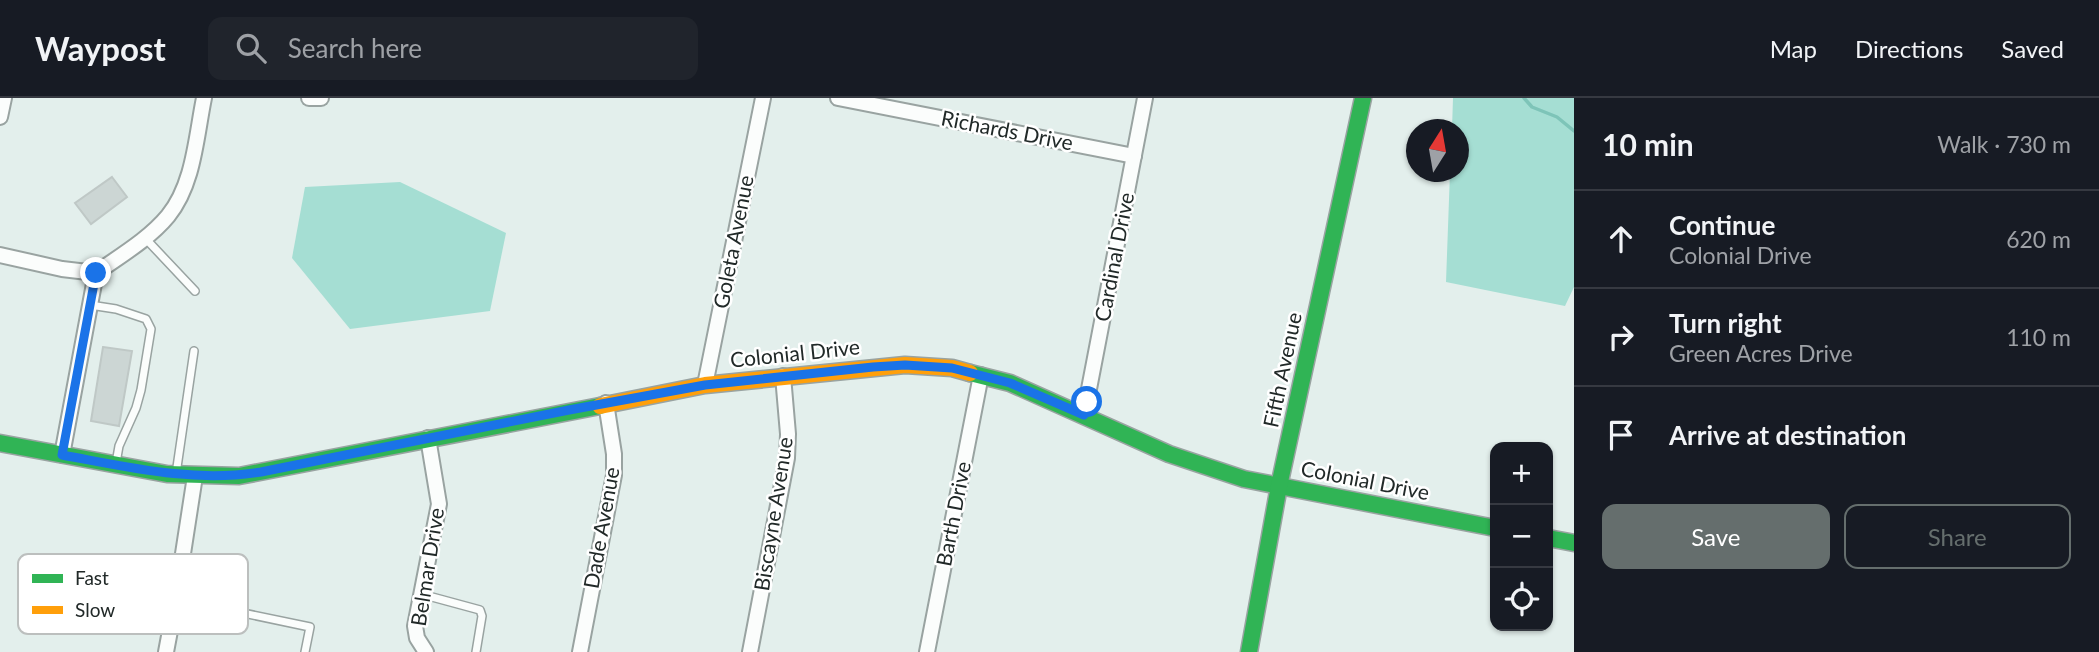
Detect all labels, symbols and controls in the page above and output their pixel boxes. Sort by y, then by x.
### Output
search box [208,17,698,80]
text: Waypost [35,28,166,68]
icon: search [232,29,270,67]
text: Search here [288,32,422,64]
text: Map [1770,34,1817,63]
text: Directions [1855,34,1963,63]
text: Saved [2001,34,2064,63]
street label: Richards Drive [939,104,1075,155]
north arrow [1406,119,1469,182]
text: 10 min [1602,126,1694,162]
text: Walk · 730 m [1937,130,2071,158]
street label: Goleta Avenue [707,173,758,310]
street label: Cardinal Drive [1089,190,1138,323]
text: Continue [1669,209,1775,241]
icon: ahead [1602,220,1640,258]
text: 620 m [2006,225,2071,253]
text: Colonial Drive [1669,241,1812,269]
route end [80,257,111,288]
text: Turn right [1669,307,1782,339]
street label: Fifth Avenue [1257,310,1306,430]
icon: right [1602,318,1640,356]
text: 110 m [2006,323,2071,351]
street label: Colonial Drive [729,333,861,372]
text: Green Acres Drive [1669,339,1853,367]
route start [1071,386,1102,417]
icon: arrive [1602,416,1640,454]
text: Arrive at destination [1669,419,1906,451]
street label: Biscayne Avenue [748,435,797,593]
map controls [1490,442,1553,631]
button: + [1490,442,1553,505]
street label: Colonial Drive [1299,455,1432,504]
street label: Barth Drive [930,459,975,568]
street label: Dade Avenue [578,465,624,591]
button: Save [1602,504,1830,569]
button: Share [1844,504,2071,569]
button: − [1490,505,1553,568]
street label: Belmar Drive [405,506,448,628]
legend [18,554,248,634]
text: Fast [75,566,109,589]
button: locate [1490,568,1553,631]
text: Slow [75,598,115,621]

